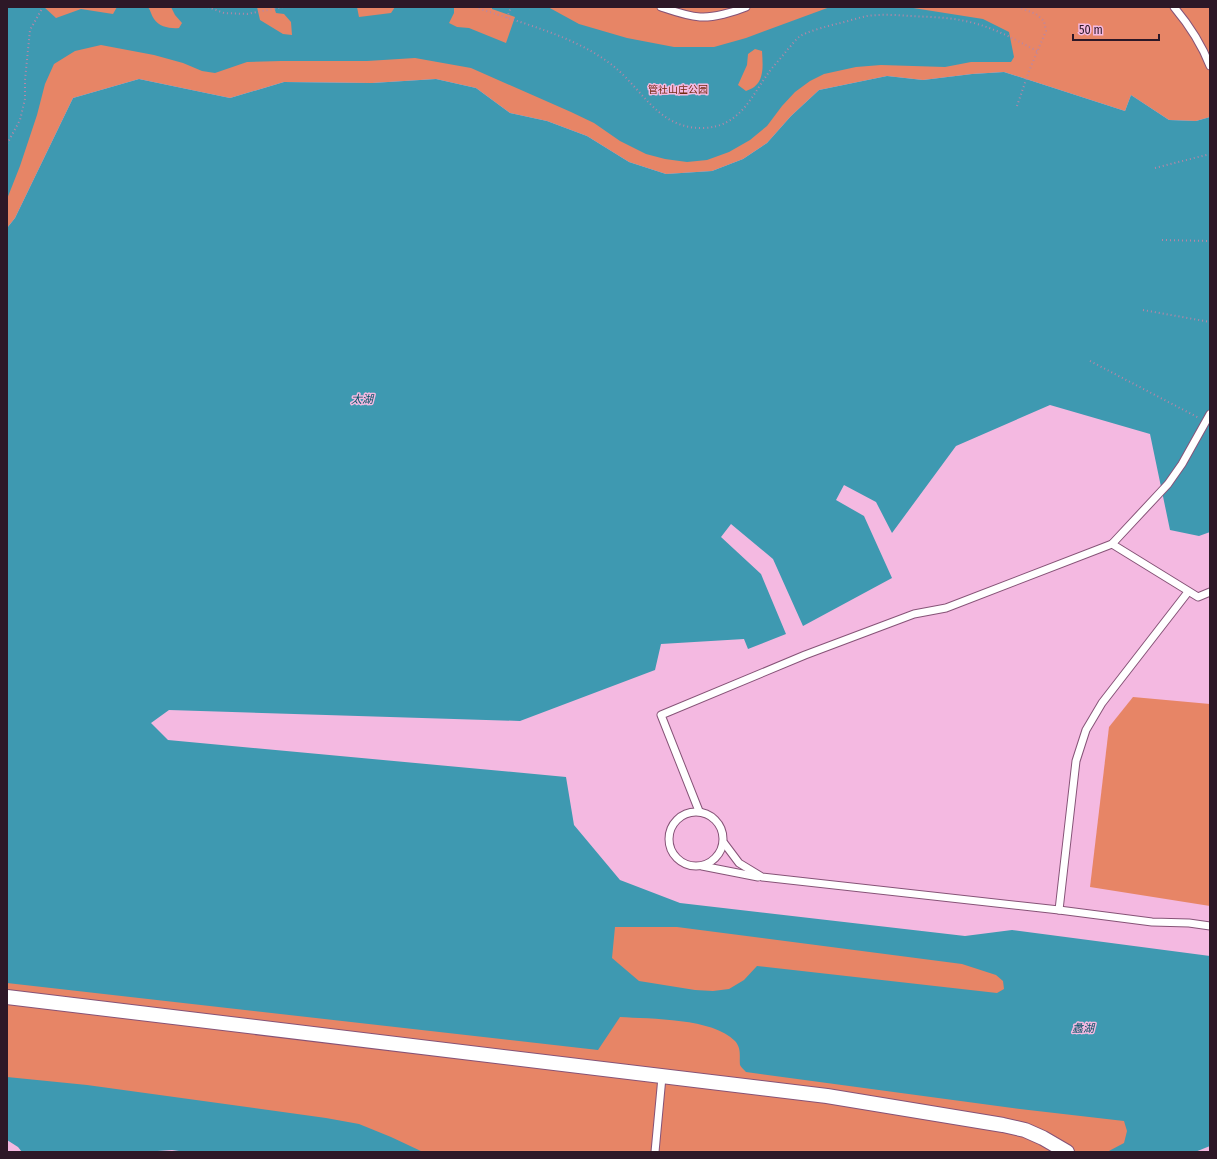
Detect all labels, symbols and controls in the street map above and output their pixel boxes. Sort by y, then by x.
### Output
scale bar [1073,16,1159,42]
text: 50 m [1079,23,1103,37]
park label: 管社山庄公园 [648,84,708,96]
water label: 太湖 [351,393,375,406]
water label: 蠡湖 [1072,1022,1096,1035]

